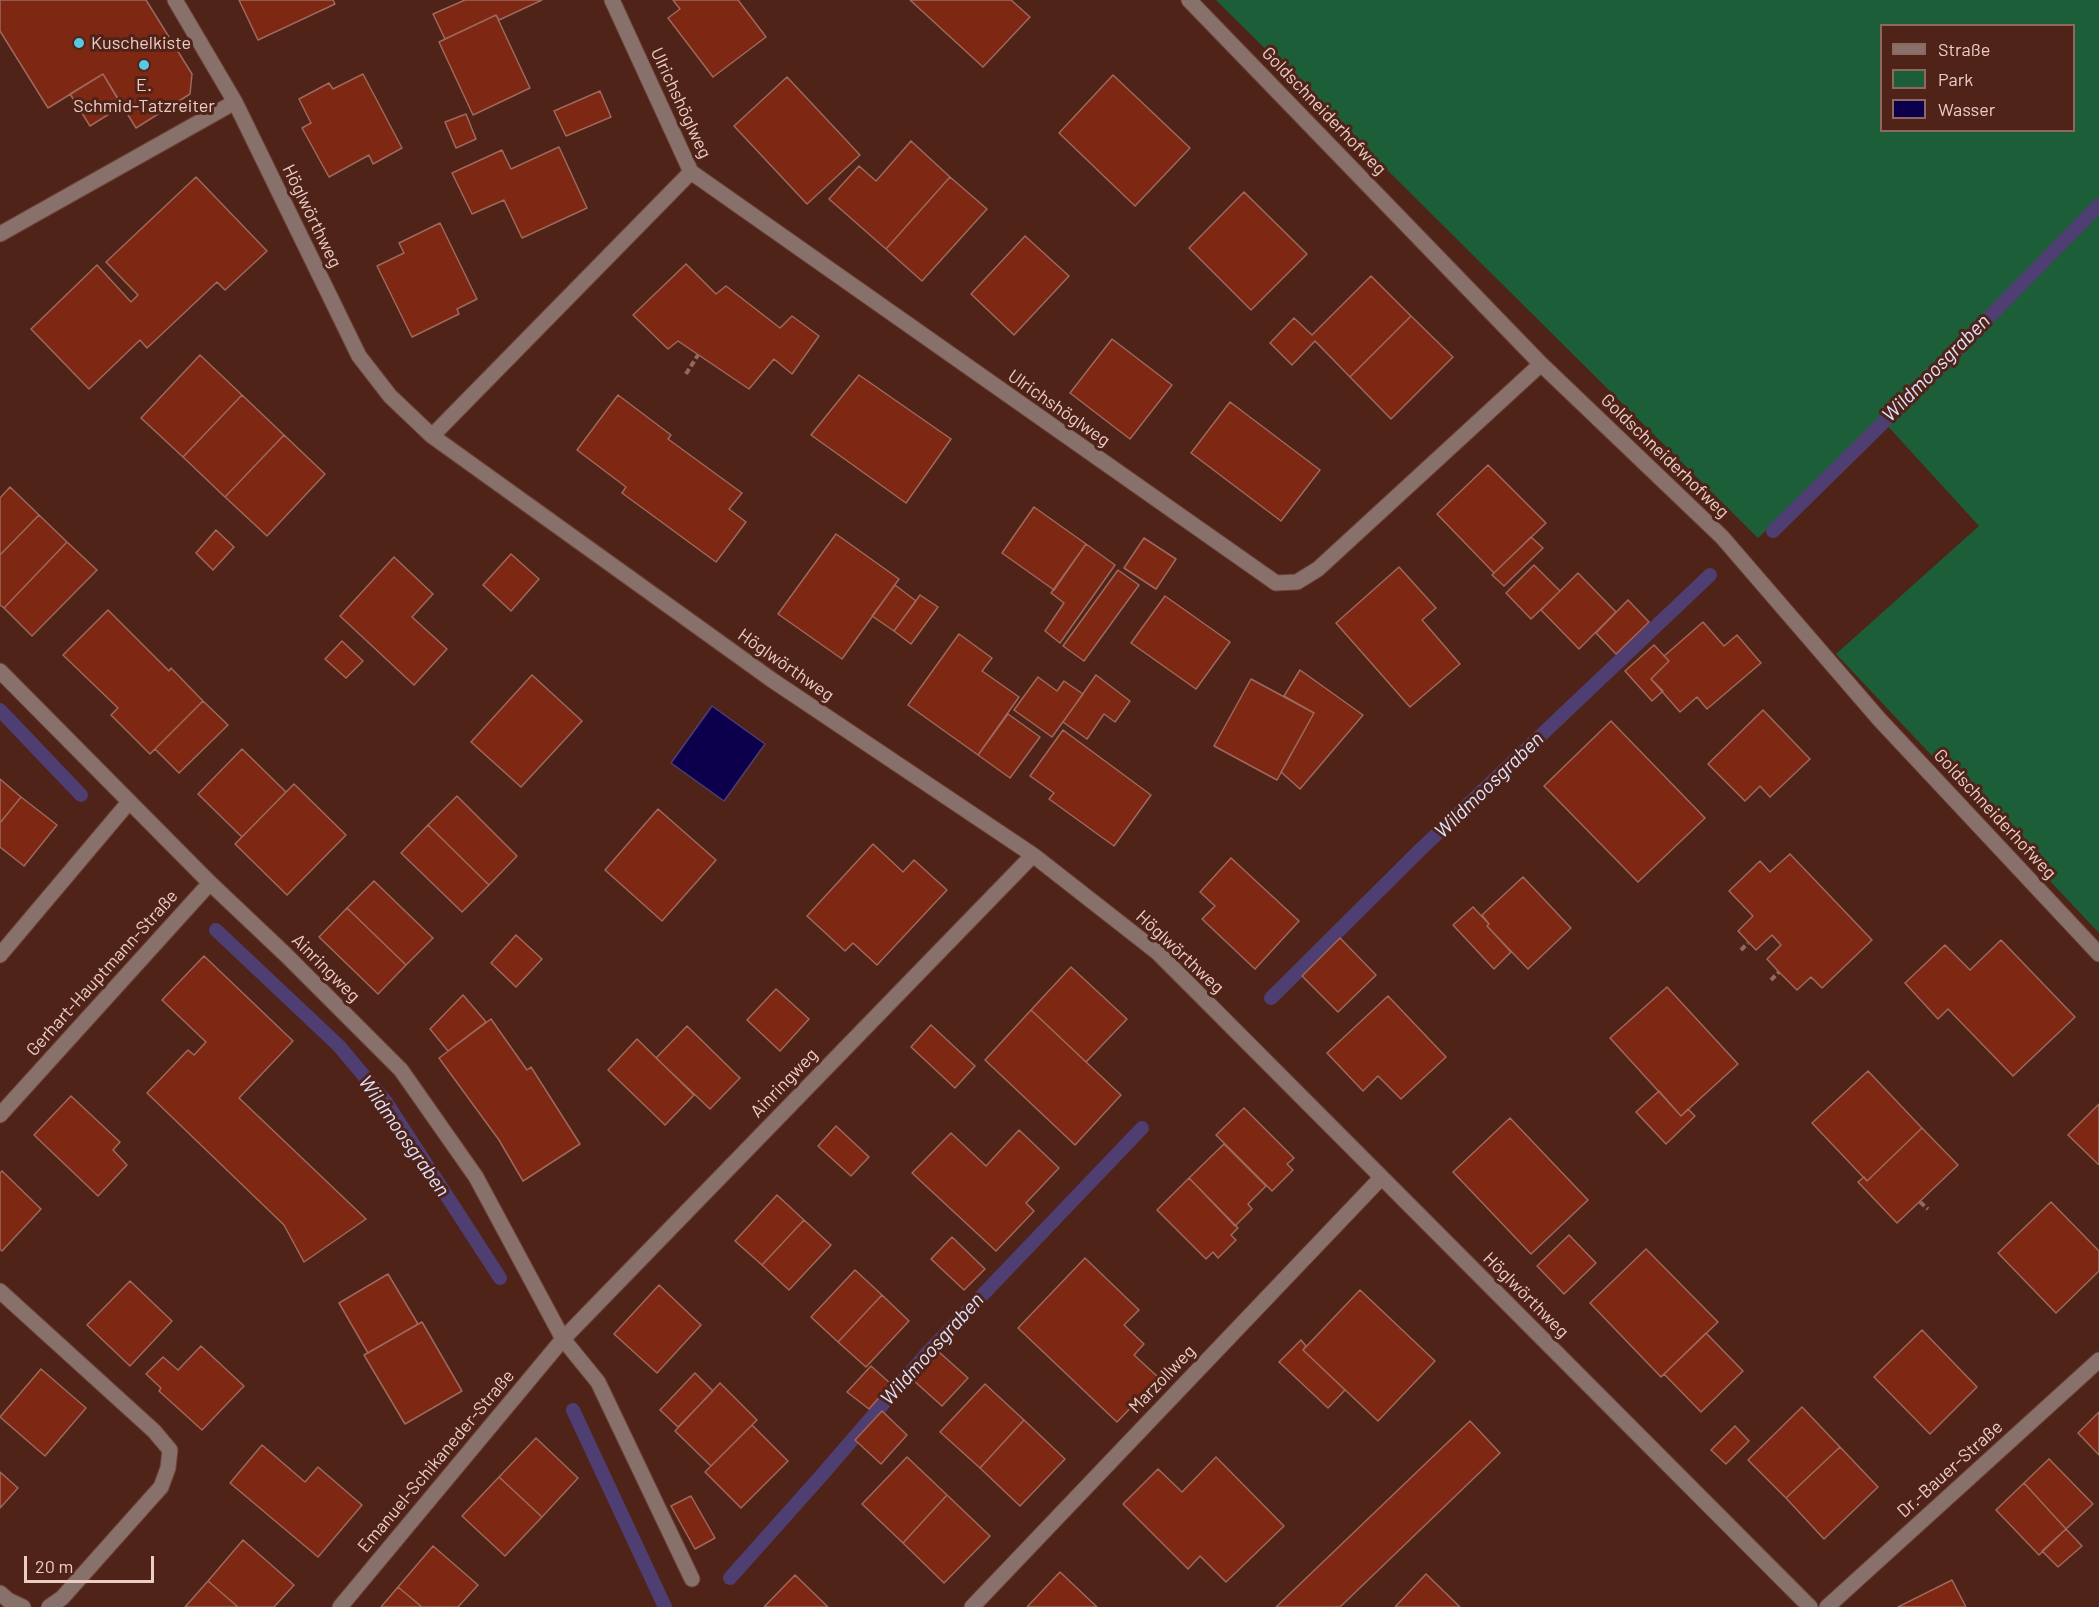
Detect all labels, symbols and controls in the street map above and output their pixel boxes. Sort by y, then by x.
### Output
legend [1880,24,2075,132]
place label: Kuschelkiste [91,32,191,54]
marker: Kuschelkiste [72,36,86,50]
text: Straße [1938,38,1990,60]
street label: Goldschneiderhofweg [1257,42,1391,180]
street label: Ulrichshöglweg [646,44,716,162]
marker: E. Schmid-Tatzreiter [137,58,151,72]
text: Park [1938,68,1973,90]
place label: E. Schmid-Tatzreiter [73,74,215,116]
text: Wasser [1938,98,1995,120]
street label: Höglwörthweg [278,161,346,271]
water label: Wildmoosgraben [1877,309,1995,427]
street label: Ulrichshöglweg [1004,365,1114,451]
street label: Goldschneiderhofweg [1596,389,1734,523]
street label: Höglwörthweg [734,624,838,706]
water label: Wildmoosgraben [1429,727,1549,843]
street label: Goldschneiderhofweg [1929,745,2061,883]
street label: Gerhart-Hauptmann-Straße [22,885,182,1061]
street label: Höglwörthweg [1132,906,1228,998]
street label: Ainringweg [287,929,365,1007]
street label: Ainringweg [746,1044,822,1122]
water label: Wildmoosgraben [353,1071,455,1201]
street label: Höglwörthweg [1479,1248,1573,1342]
water label: Wildmoosgraben [875,1288,989,1410]
street label: Marzollweg [1124,1340,1200,1418]
street label: Emanuel-Schikaneder-Straße [353,1365,519,1557]
street label: Dr.-Bauer-Straße [1893,1416,2007,1522]
scale bar [27,1544,158,1582]
text: 20 m [35,1555,73,1577]

